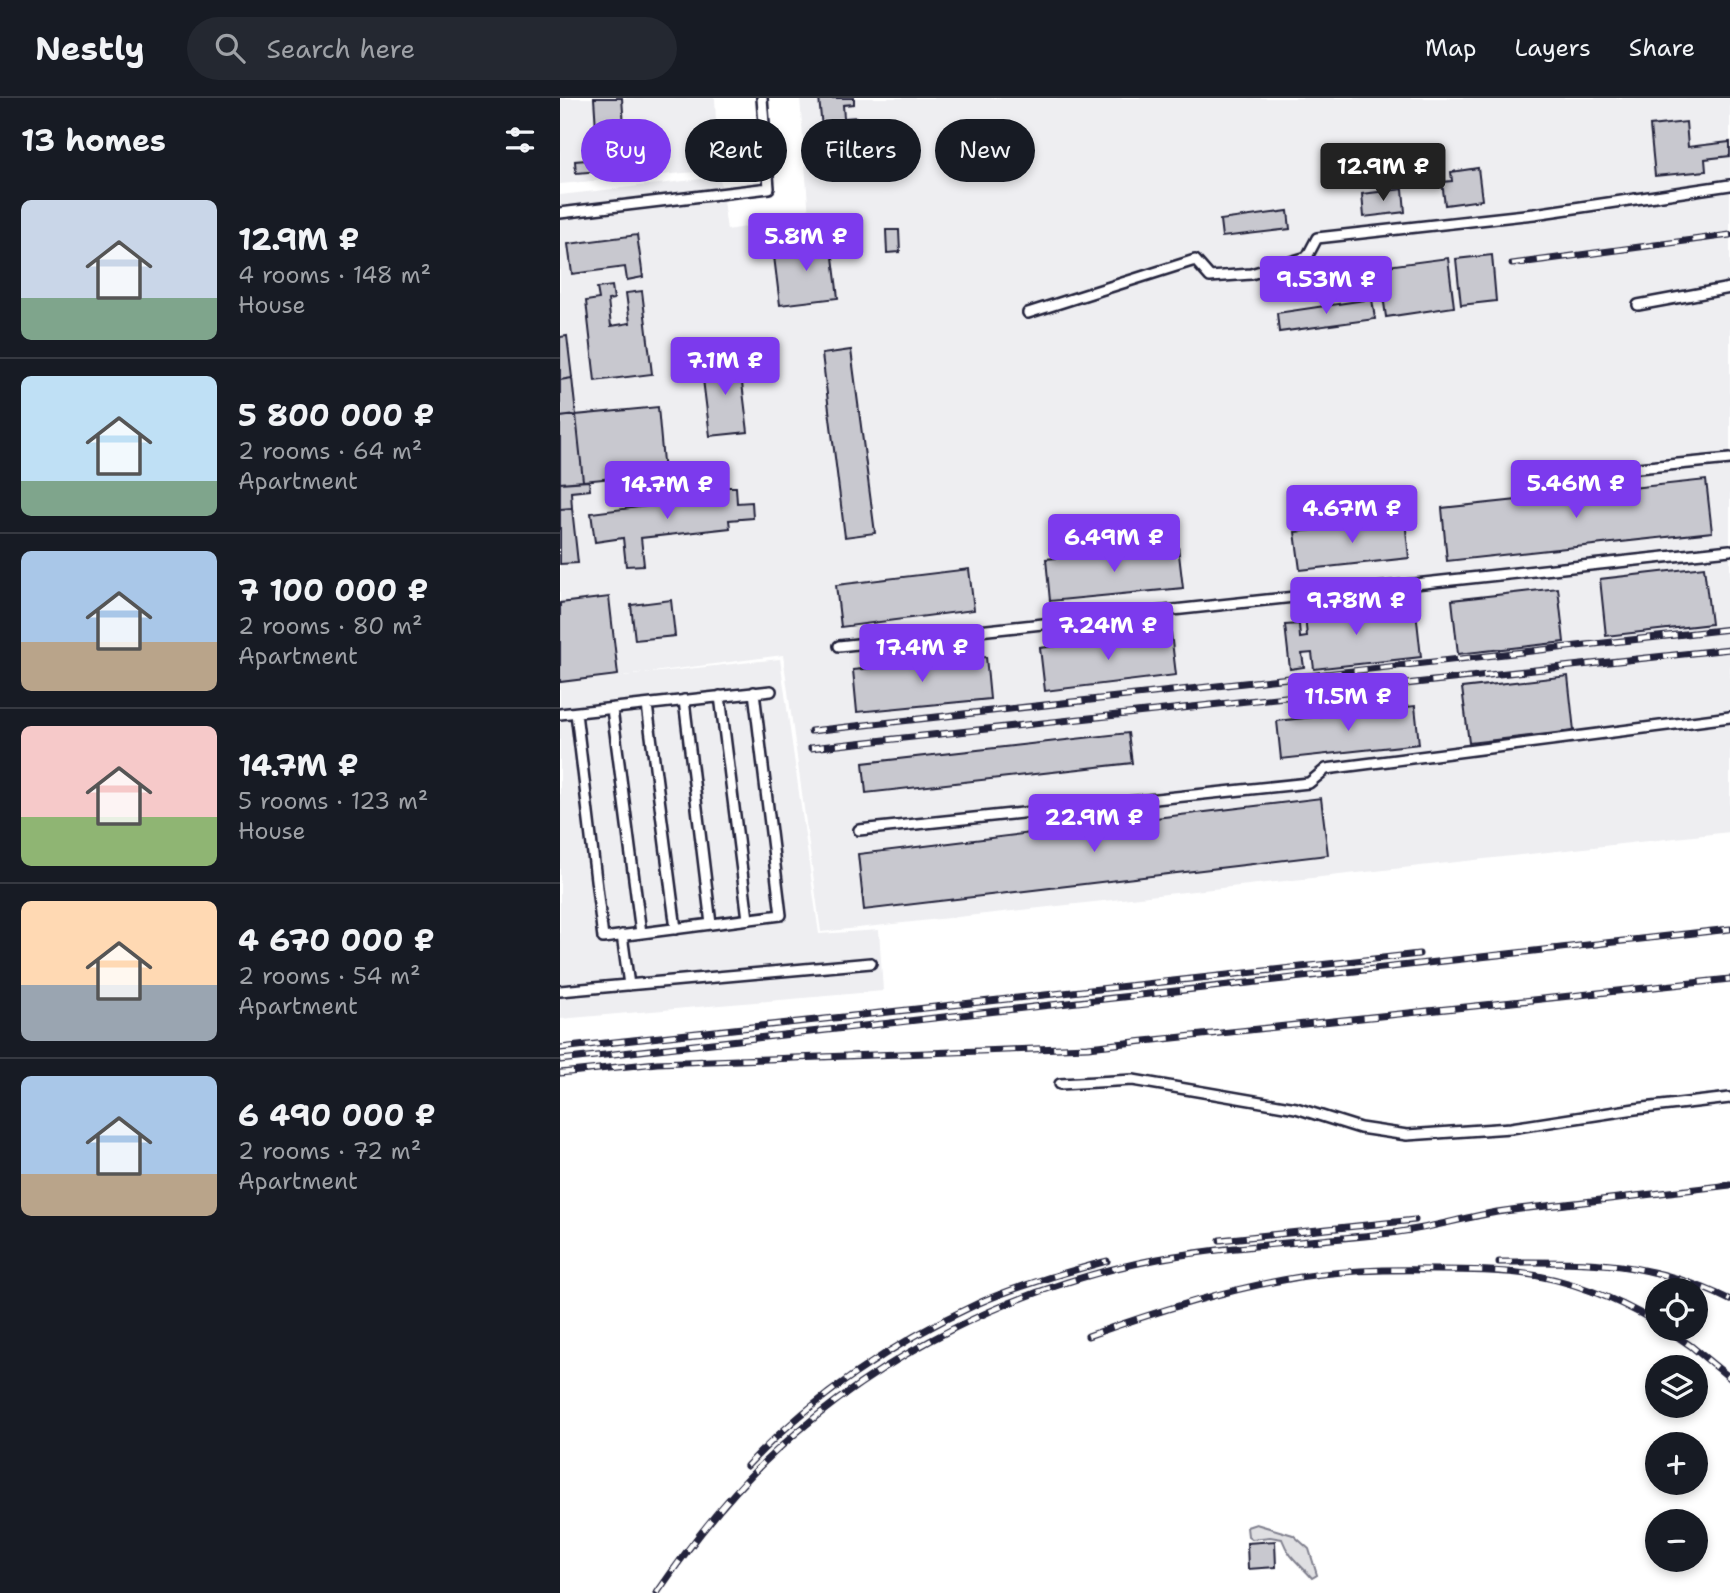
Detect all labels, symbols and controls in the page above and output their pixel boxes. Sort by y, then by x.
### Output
search box [187,17,677,80]
text: Nestly [35,26,145,71]
icon: search [211,29,249,67]
text: Search here [267,31,415,66]
text: Map [1425,32,1476,64]
text: Layers [1514,32,1591,64]
text: Share [1629,32,1695,64]
chip: Buy [581,119,671,182]
chip: Rent [685,119,787,182]
chip: Filters [801,119,921,182]
chip: New [935,119,1035,182]
text: 13 homes [21,120,166,161]
icon: filters [501,121,539,159]
pin: 12.9M ₽ [1318,144,1448,203]
text: 12.9M ₽ [1336,151,1430,181]
pin: 5.8M ₽ [749,214,863,273]
text: 12.9M ₽ [238,219,359,260]
text: 5.8M ₽ [764,221,848,251]
icon: home [77,228,161,312]
pin: 9.53M ₽ [1261,256,1391,316]
text: 4 rooms · 148 m² [238,260,431,290]
text: 9.53M ₽ [1276,264,1376,294]
text: House [238,290,306,320]
pin: 7.1M ₽ [668,338,782,397]
text: 7.1M ₽ [687,345,763,375]
text: 5 800 000 ₽ [238,395,434,436]
icon: home [77,404,161,488]
text: 2 rooms · 64 m² [238,436,422,466]
pin: 5.46M ₽ [1511,460,1641,520]
pin: 14.7M ₽ [602,462,732,521]
text: Apartment [238,466,358,496]
text: 5.46M ₽ [1527,468,1625,498]
text: 14.7M ₽ [621,469,713,499]
pin: 4.67M ₽ [1287,486,1417,545]
text: 4.67M ₽ [1302,493,1402,523]
pin: 6.49M ₽ [1049,514,1179,574]
text: 6.49M ₽ [1064,522,1164,552]
text: 7 100 000 ₽ [238,570,429,611]
pin: 9.78M ₽ [1291,578,1421,637]
icon: home [77,579,161,663]
text: 9.78M ₽ [1306,585,1406,615]
pin: 7.24M ₽ [1043,602,1173,662]
text: 7.24M ₽ [1058,610,1158,640]
text: 2 rooms · 80 m² [238,611,423,641]
pin: 17.4M ₽ [857,624,987,684]
text: 17.4M ₽ [875,632,969,662]
text: Apartment [238,641,358,671]
pin: 11.5M ₽ [1283,674,1413,733]
text: 11.5M ₽ [1304,681,1392,711]
text: 14.7M ₽ [238,745,359,786]
icon: home [77,754,161,838]
text: 5 rooms · 123 m² [238,786,428,816]
pin: 22.9M ₽ [1029,794,1159,854]
text: 22.9M ₽ [1044,802,1144,832]
text: House [238,816,306,846]
text: 4 670 000 ₽ [238,920,435,961]
icon: home [77,929,161,1013]
text: 2 rooms · 54 m² [238,961,421,991]
text: Apartment [238,991,358,1021]
text: 6 490 000 ₽ [238,1095,436,1136]
icon: home [77,1104,161,1188]
text: 2 rooms · 72 m² [238,1136,421,1166]
text: Apartment [238,1166,358,1196]
map controls [1645,1278,1708,1572]
button: locate [1645,1278,1708,1341]
button: layers [1645,1355,1708,1418]
button: + [1645,1432,1708,1495]
button: − [1645,1509,1708,1572]

